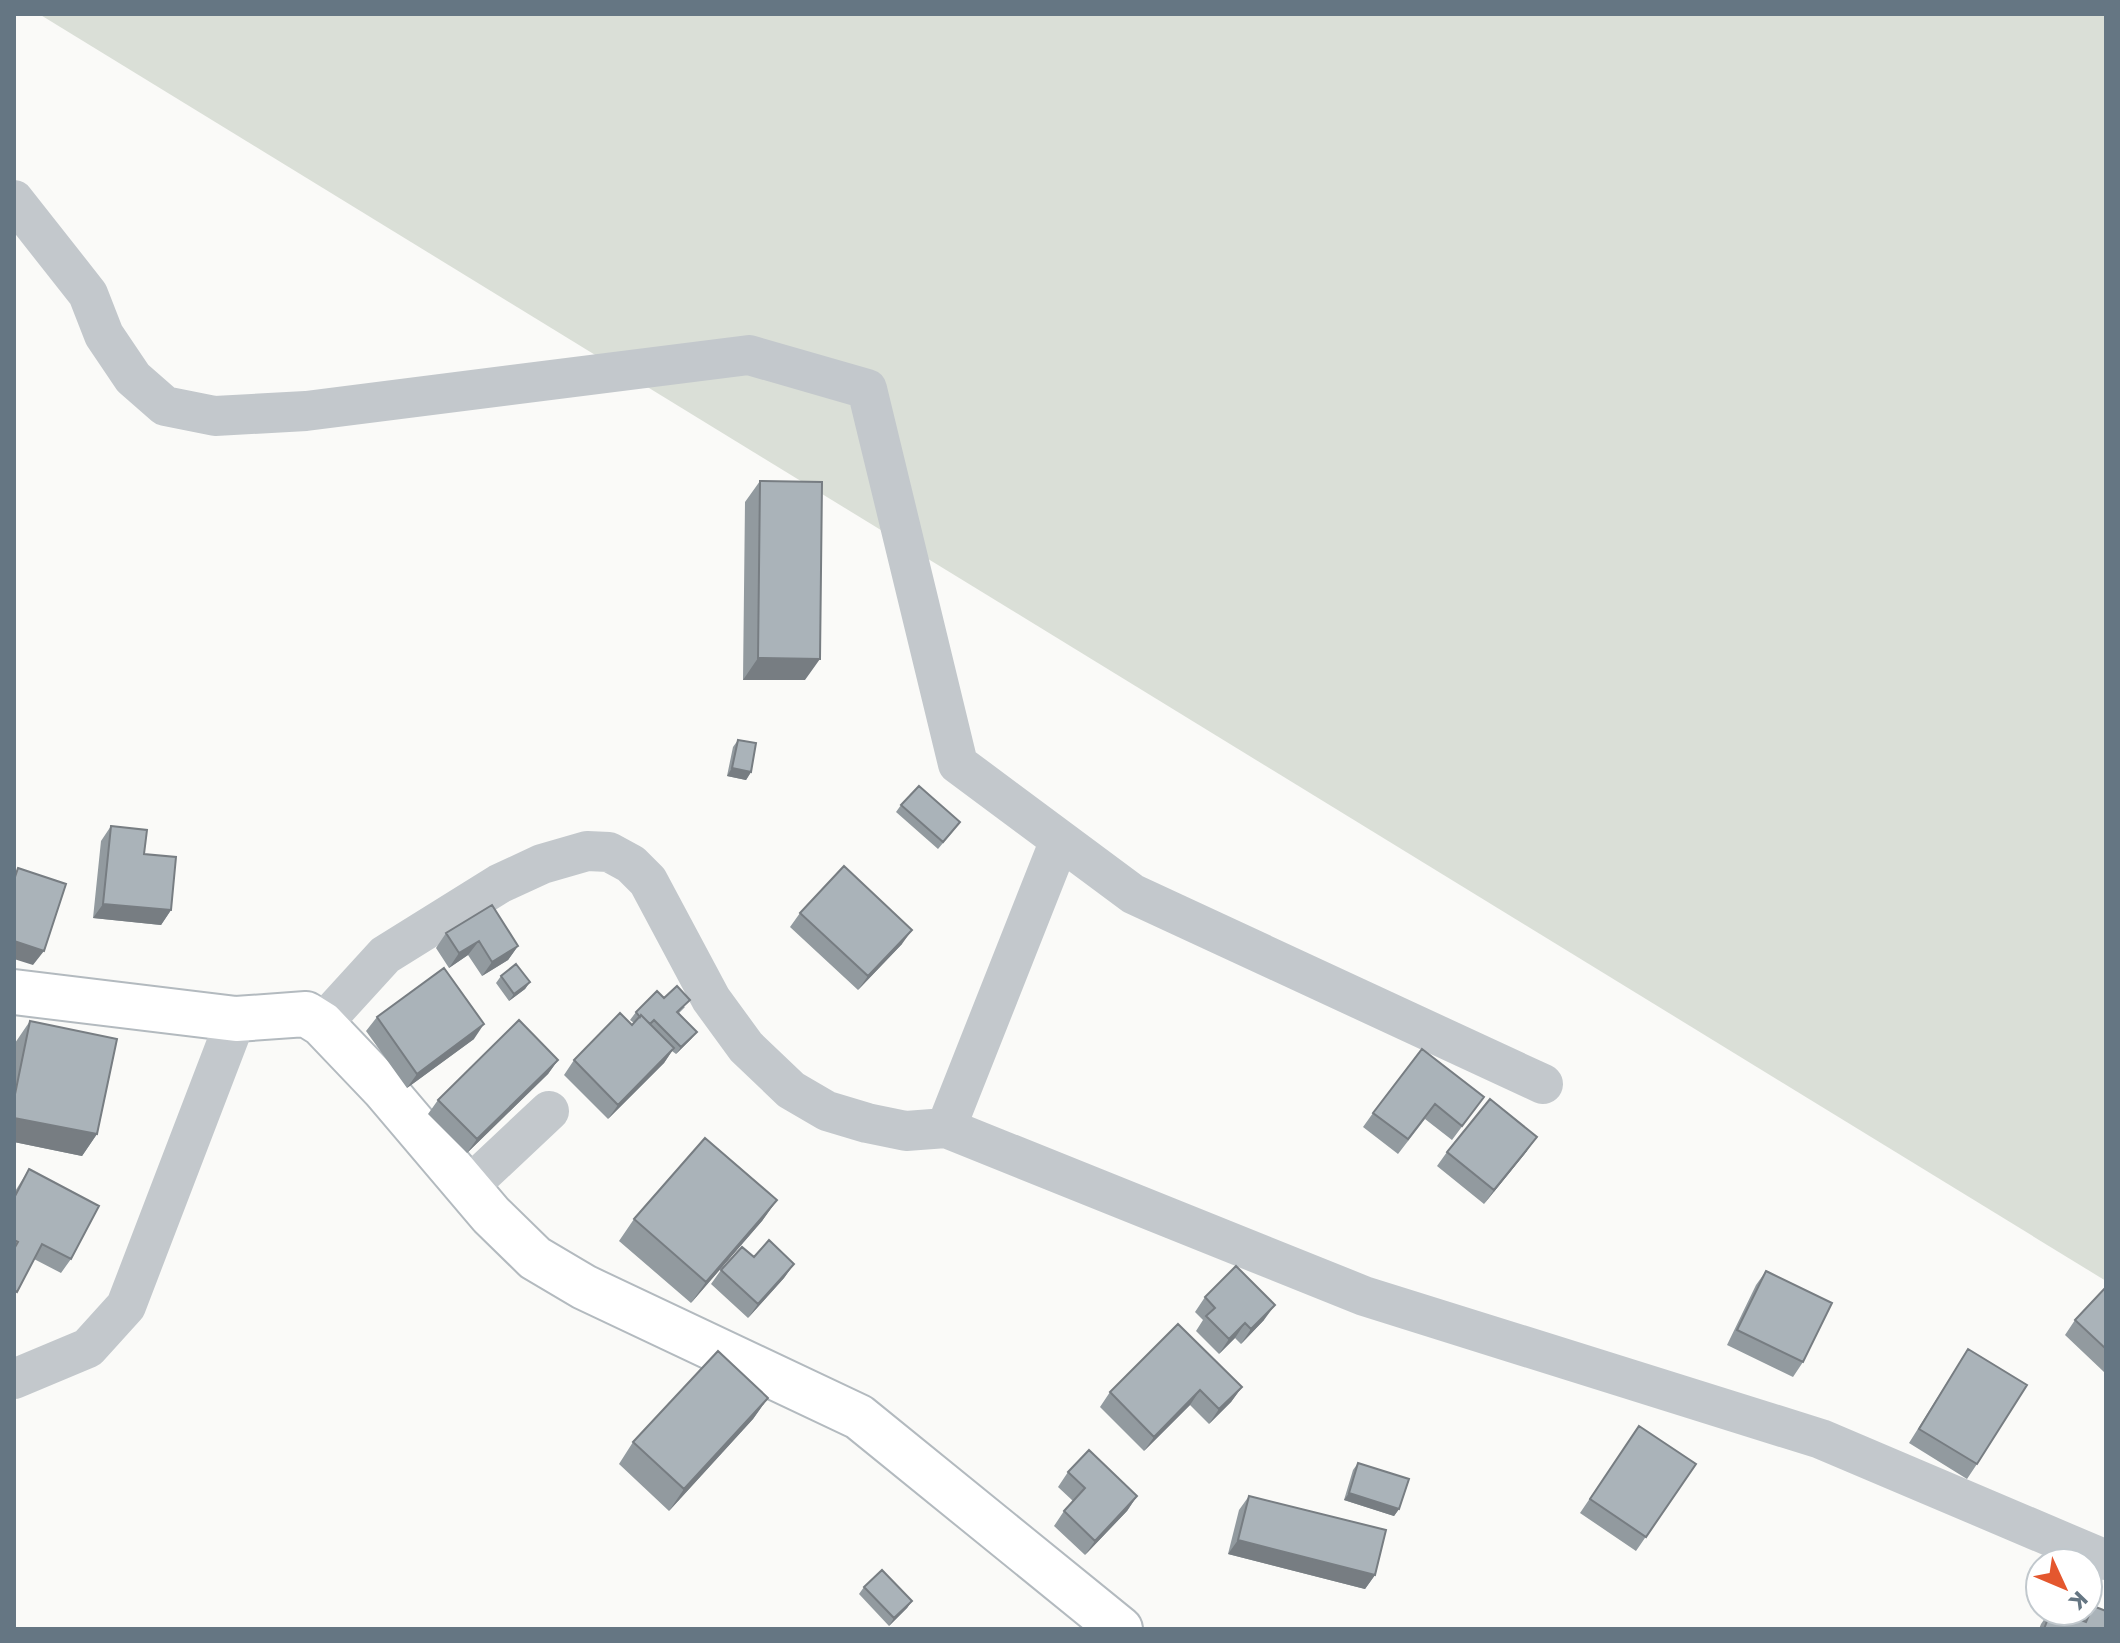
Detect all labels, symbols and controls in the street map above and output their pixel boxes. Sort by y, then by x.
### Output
north arrow [2024,1547,2104,1627]
text: K [2062,1584,2095,1617]

